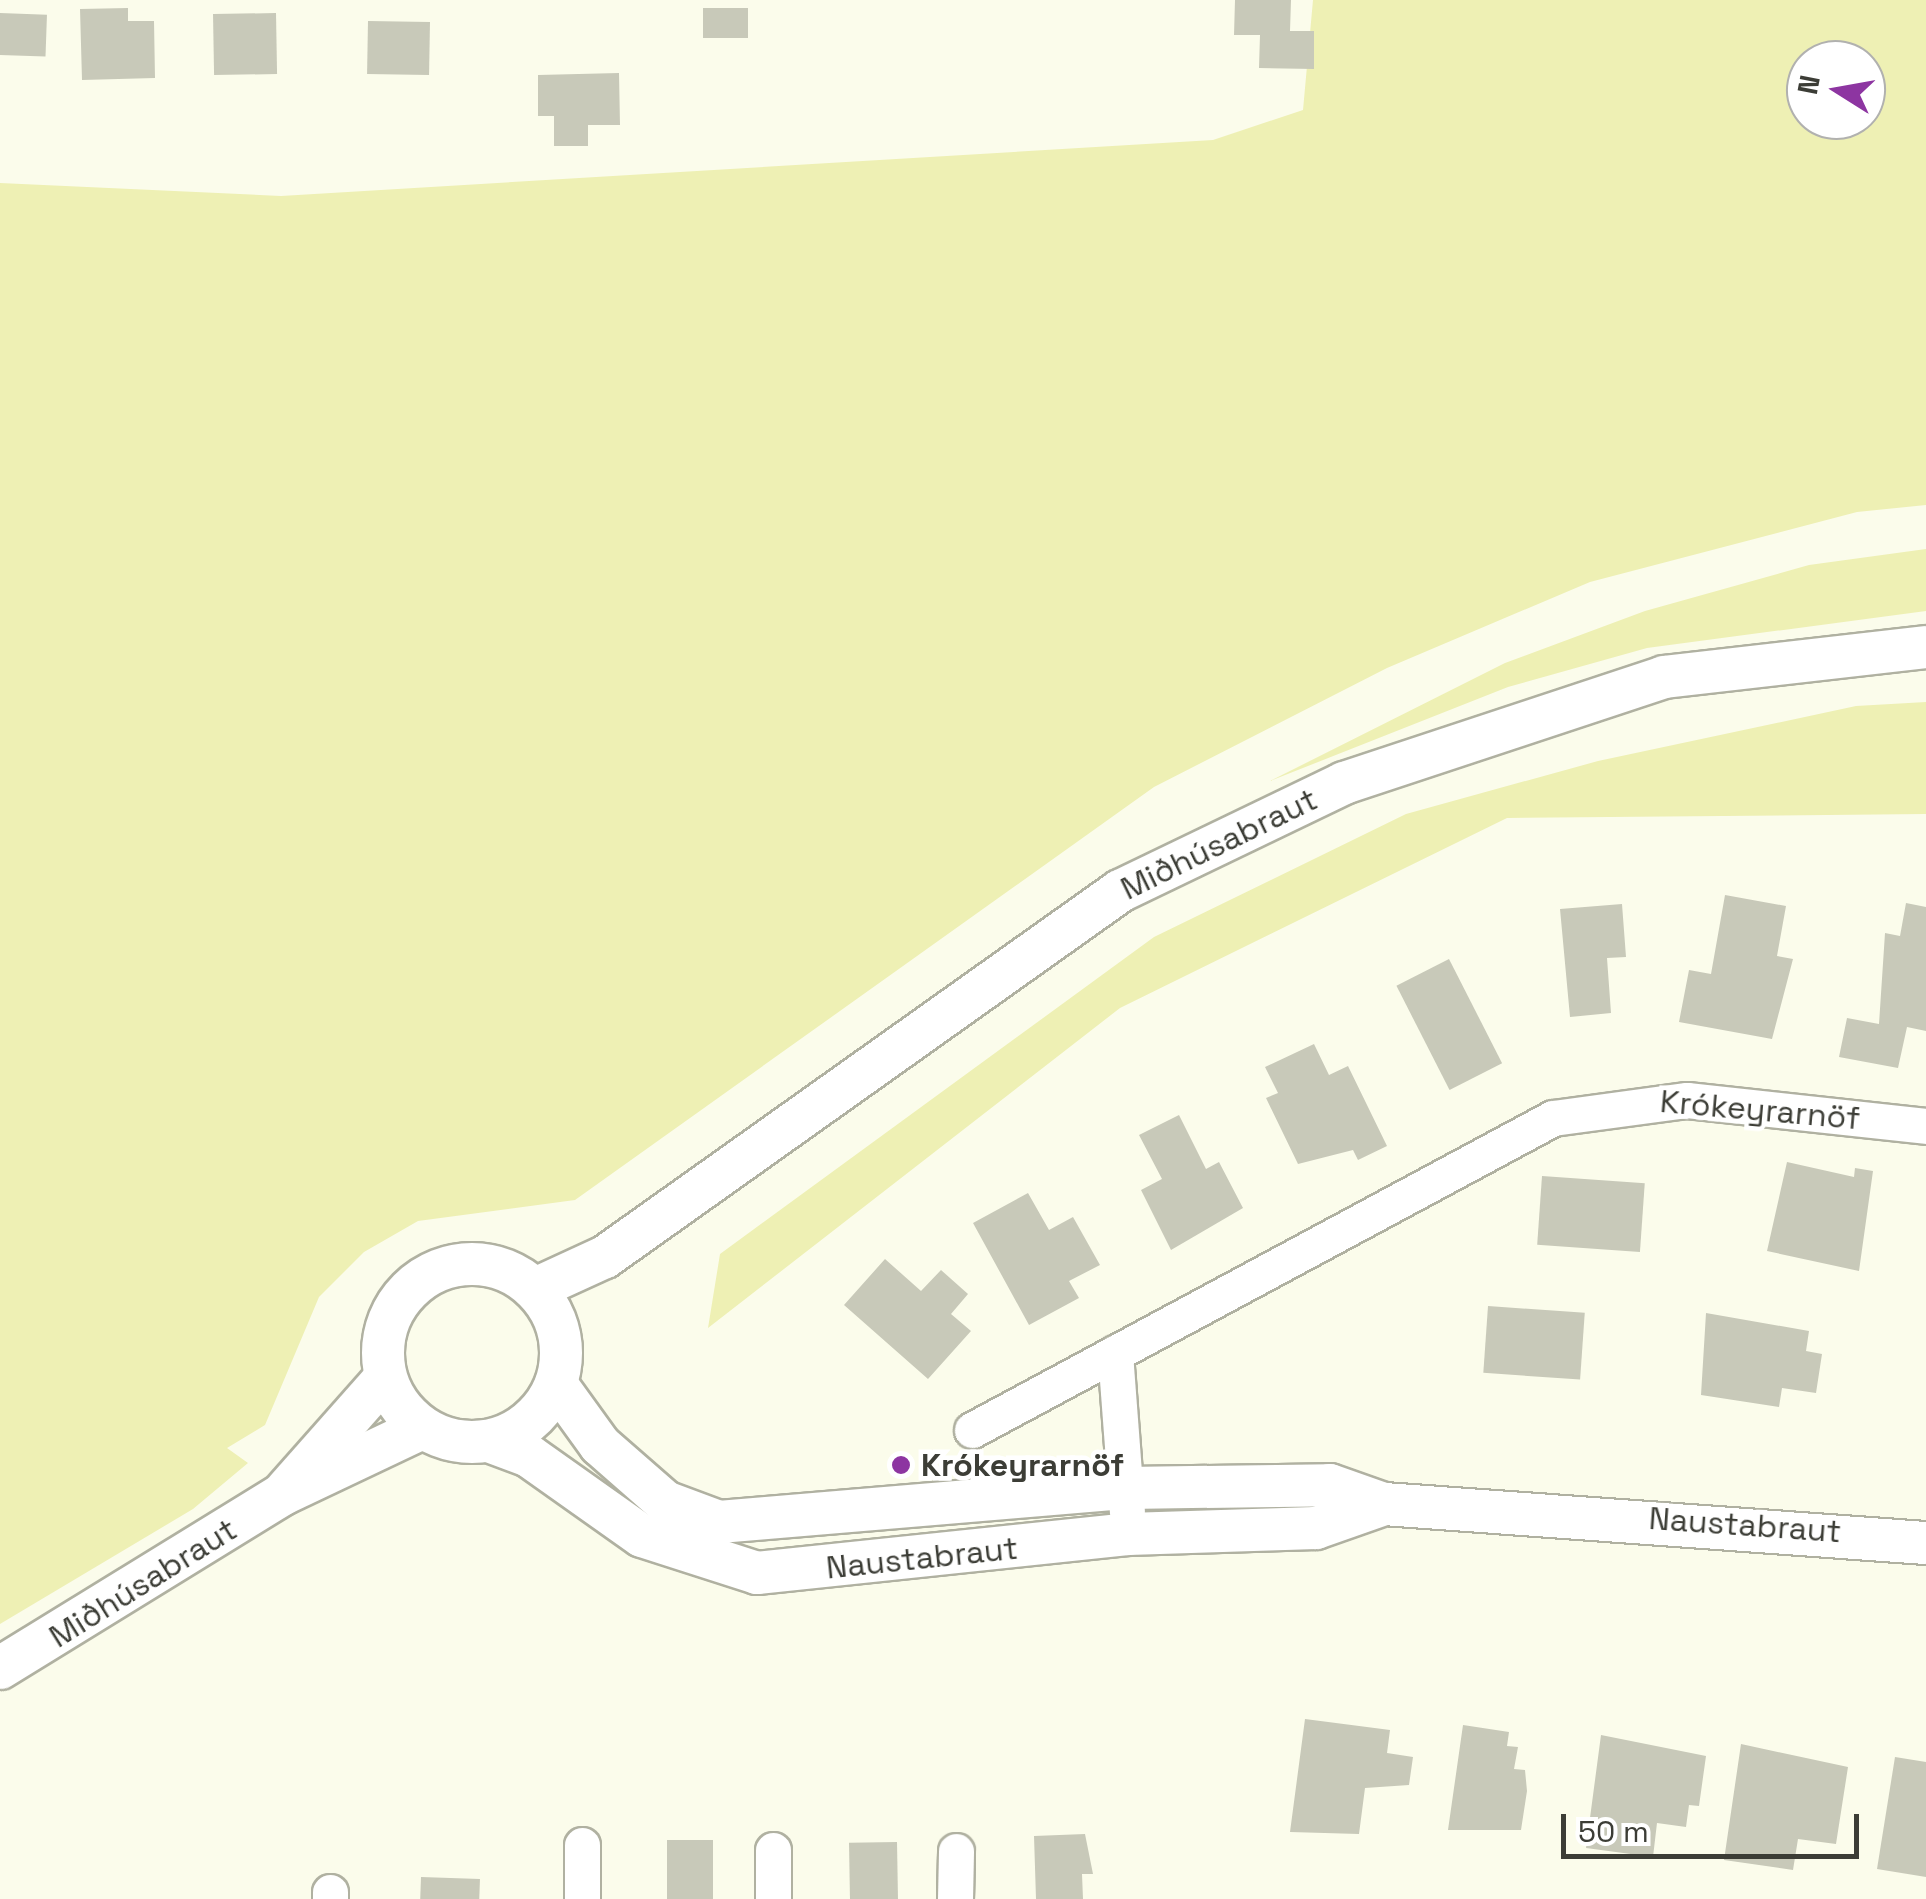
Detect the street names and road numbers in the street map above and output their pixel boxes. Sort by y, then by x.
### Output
street label: Miðhúsabraut [1115,780,1323,908]
street label: Krókeyrarnöf [1658,1082,1862,1138]
street label: Naustabraut [1648,1499,1842,1551]
street label: Miðhúsabraut [42,1510,244,1656]
street label: Naustabraut [824,1529,1020,1587]

